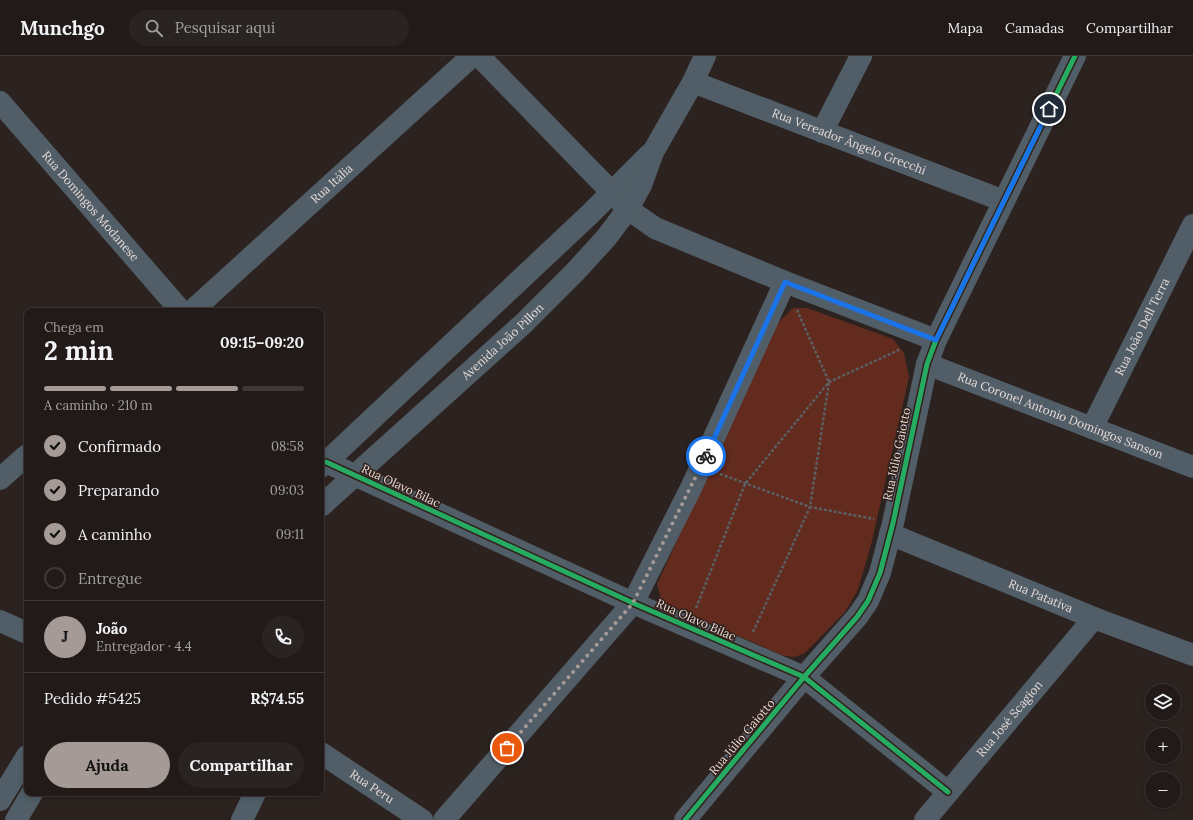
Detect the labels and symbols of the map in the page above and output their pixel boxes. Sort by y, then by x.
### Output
pin [1032,92,1066,126]
street label: Rua Vereador Ângelo Grecchi [770,105,928,177]
street label: Rua Domingos Modanese [39,148,143,265]
street label: Rua Itália [307,160,356,206]
street label: Rua João Dell Terra [1111,275,1172,378]
street label: Avenida João Pillon [457,300,547,383]
street label: Rua Coronel Antonio Domingos Sanson [956,369,1165,462]
street label: Rua Júlio Gaiotto [879,406,914,502]
courier [686,436,726,476]
street label: Rua Olavo Bilac [359,461,443,510]
street label: Rua Patativa [1006,576,1075,616]
street label: Rua Olavo Bilac [654,595,738,644]
street label: Rua José Scagion [973,677,1045,760]
street label: Rua Júlio Gaiotto [705,696,778,778]
pin [490,731,524,765]
street label: Rua Peru [347,766,397,806]

